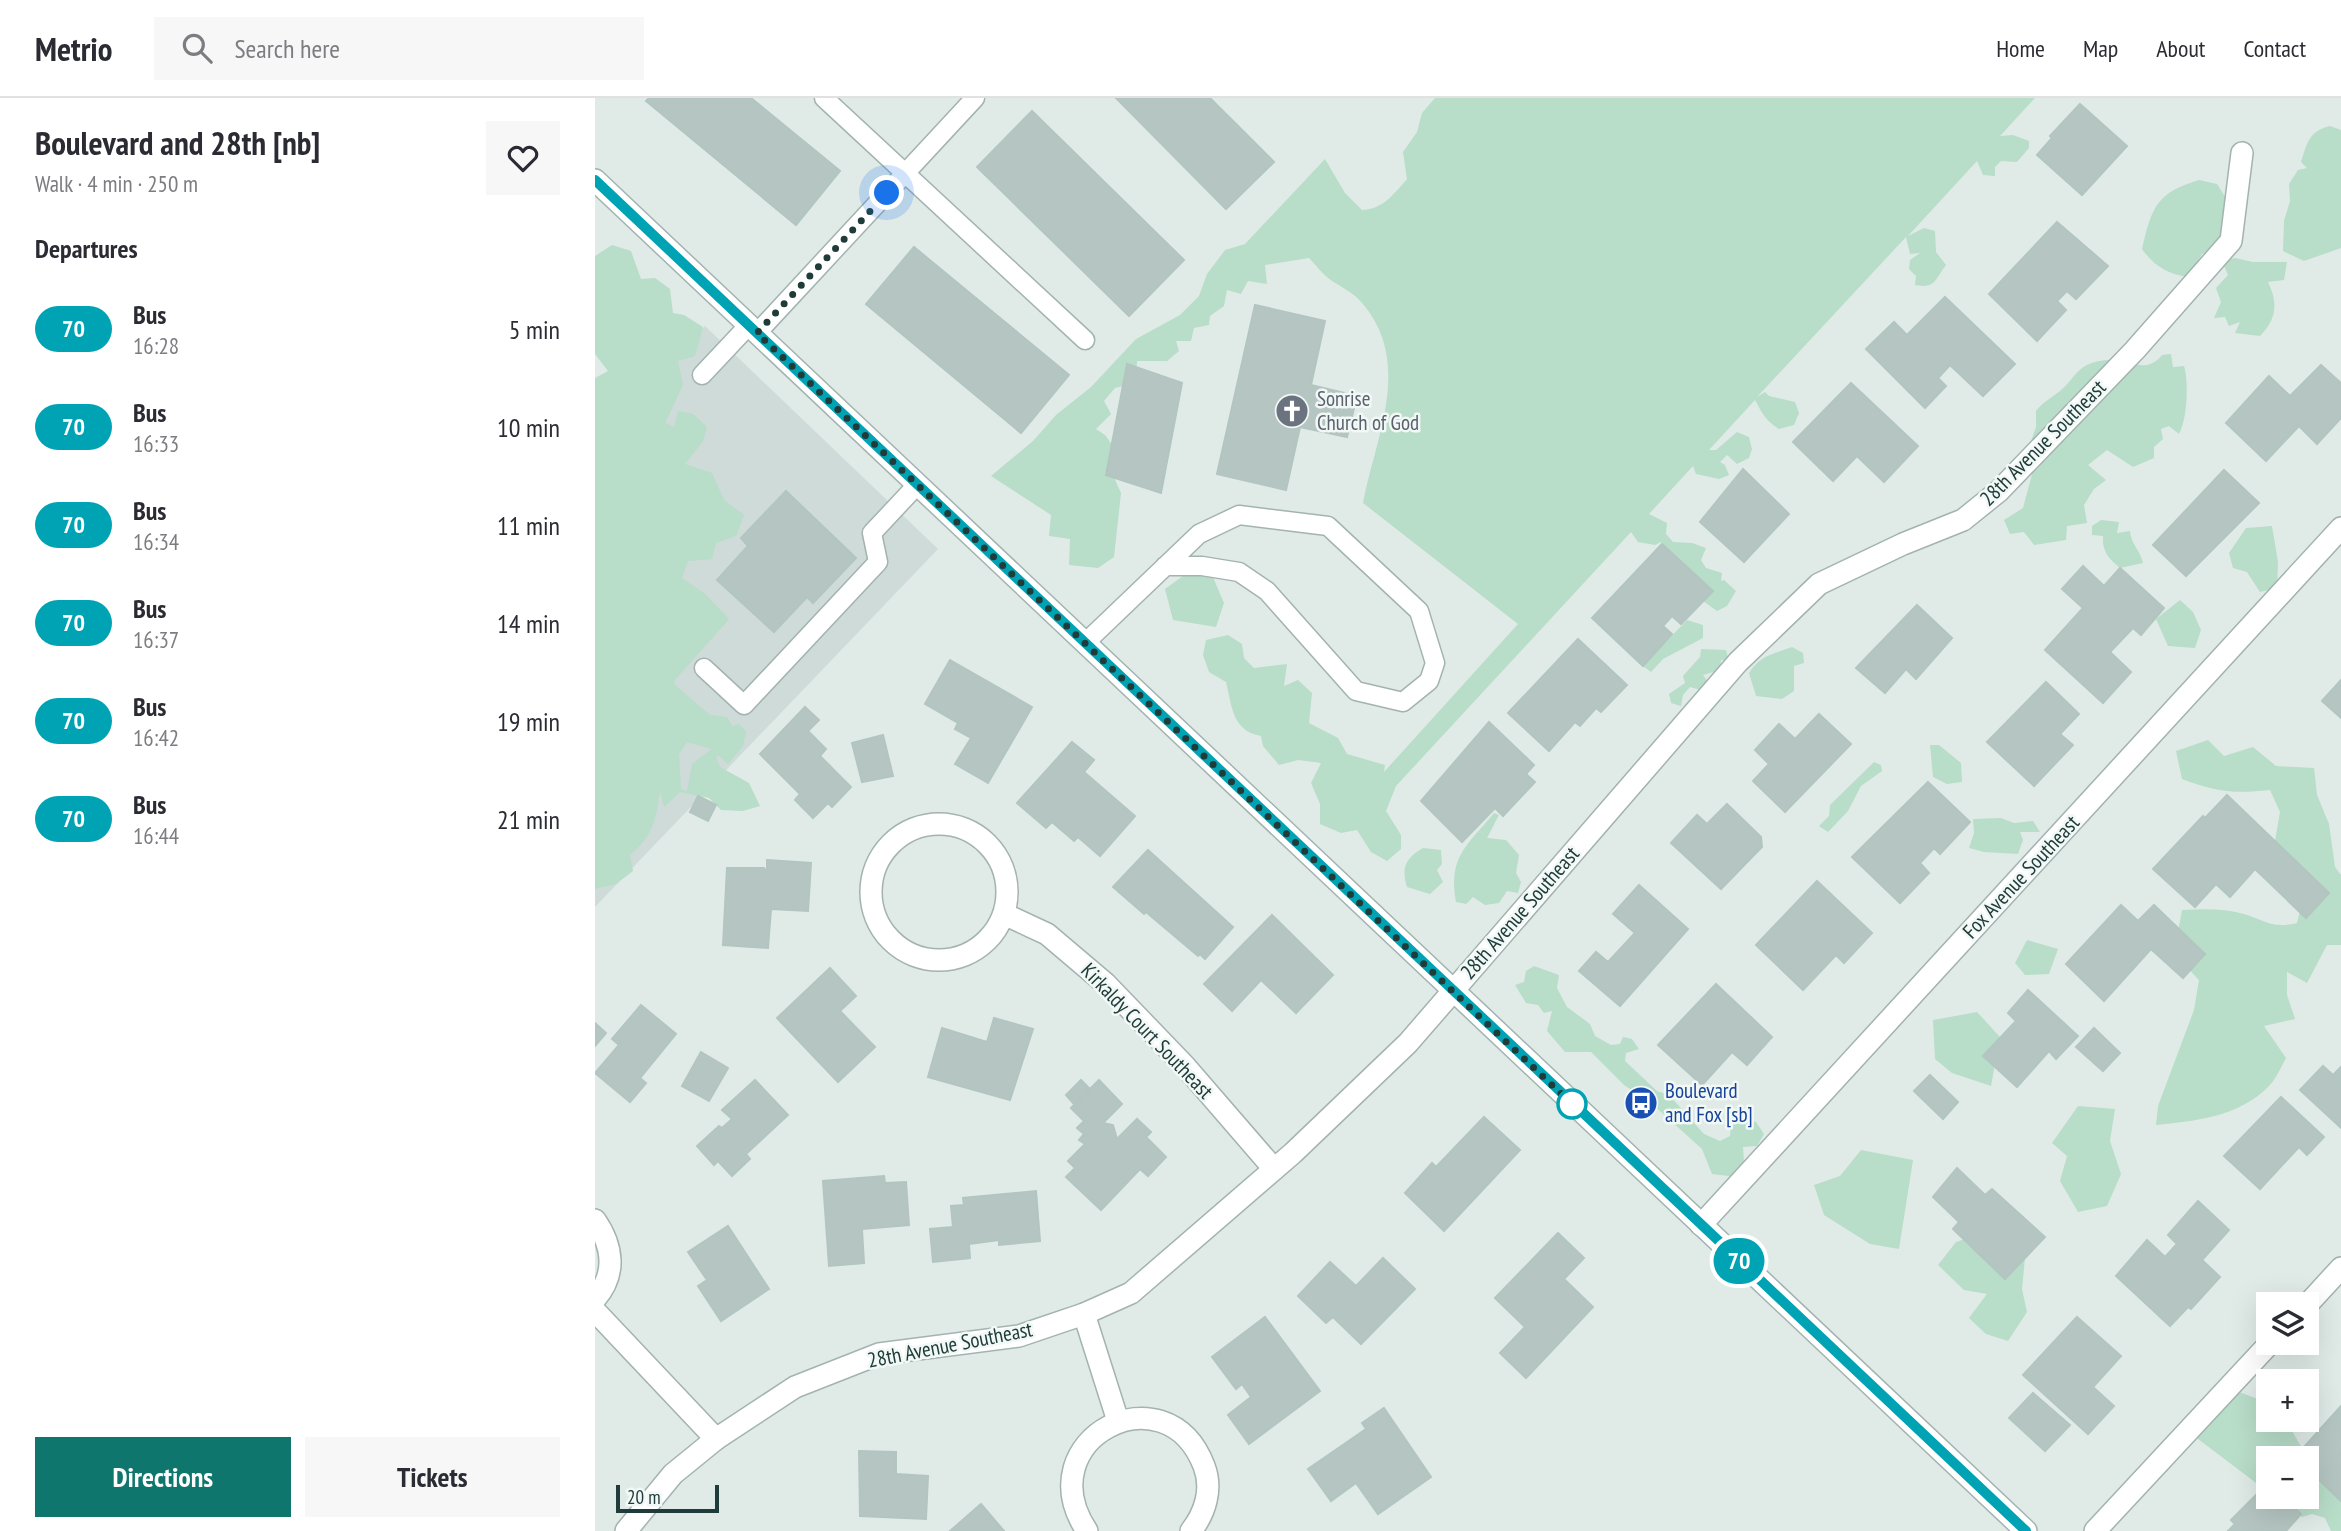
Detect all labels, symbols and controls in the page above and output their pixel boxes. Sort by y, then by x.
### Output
search box [154,17,644,80]
text: Metrio [35,27,112,70]
icon: search [178,29,216,67]
text: Search here [234,32,340,65]
text: Home [1996,33,2045,64]
text: Map [2083,33,2118,64]
text: About [2156,33,2205,64]
text: Contact [2243,33,2306,64]
text: Boulevard and 28th [nb] [35,121,320,164]
button: heart [486,121,560,195]
text: Walk · 4 min · 250 m [35,169,198,198]
your location [869,175,904,210]
text: Departures [35,232,138,265]
text: Bus [133,298,166,331]
text: 70 [62,313,85,344]
text: 5 min [509,313,560,346]
text: 16:28 [133,331,179,360]
street label: 28th Avenue Southeast [1974,374,2112,511]
place label: Sonrise Church of God [1317,385,1419,436]
church icon: Sonrise Church of God [1273,392,1311,430]
text: Bus [133,396,166,429]
text: 70 [62,411,85,442]
text: 10 min [497,411,560,444]
text: 16:33 [133,429,179,458]
text: Bus [133,494,166,527]
text: 70 [62,509,85,540]
text: 11 min [497,509,560,542]
text: 16:34 [133,527,179,556]
text: Bus [133,592,166,625]
text: 70 [62,607,85,638]
text: 14 min [497,607,560,640]
text: 16:37 [133,625,179,654]
text: Bus [133,690,166,723]
text: 70 [62,705,85,736]
text: 19 min [497,705,560,738]
text: 16:42 [133,723,179,752]
text: Bus [133,788,166,821]
text: 70 [62,803,85,834]
text: 21 min [497,803,560,836]
street label: Fox Avenue Southeast [1957,809,2085,944]
text: 16:44 [133,821,179,850]
street label: 28th Avenue Southeast [1454,840,1585,985]
street label: Kirkaldy Court Southeast [1076,957,1219,1104]
place label: Boulevard and Fox [sb] [1665,1077,1753,1128]
bus stop icon: Boulevard and Fox [sb] [1622,1084,1660,1122]
unlabelled marker [1557,1089,1587,1119]
line badge: 70 [1707,1238,1771,1284]
text: 70 [1728,1245,1750,1276]
map controls [2256,1292,2319,1509]
button: layers [2256,1292,2319,1355]
street label: 28th Avenue Southeast [865,1315,1035,1374]
button: + [2256,1369,2319,1432]
button: Directions [35,1437,291,1517]
button: Tickets [305,1437,560,1517]
button: − [2256,1446,2319,1509]
scale bar [616,1482,719,1514]
text: 20 m [627,1485,661,1509]

